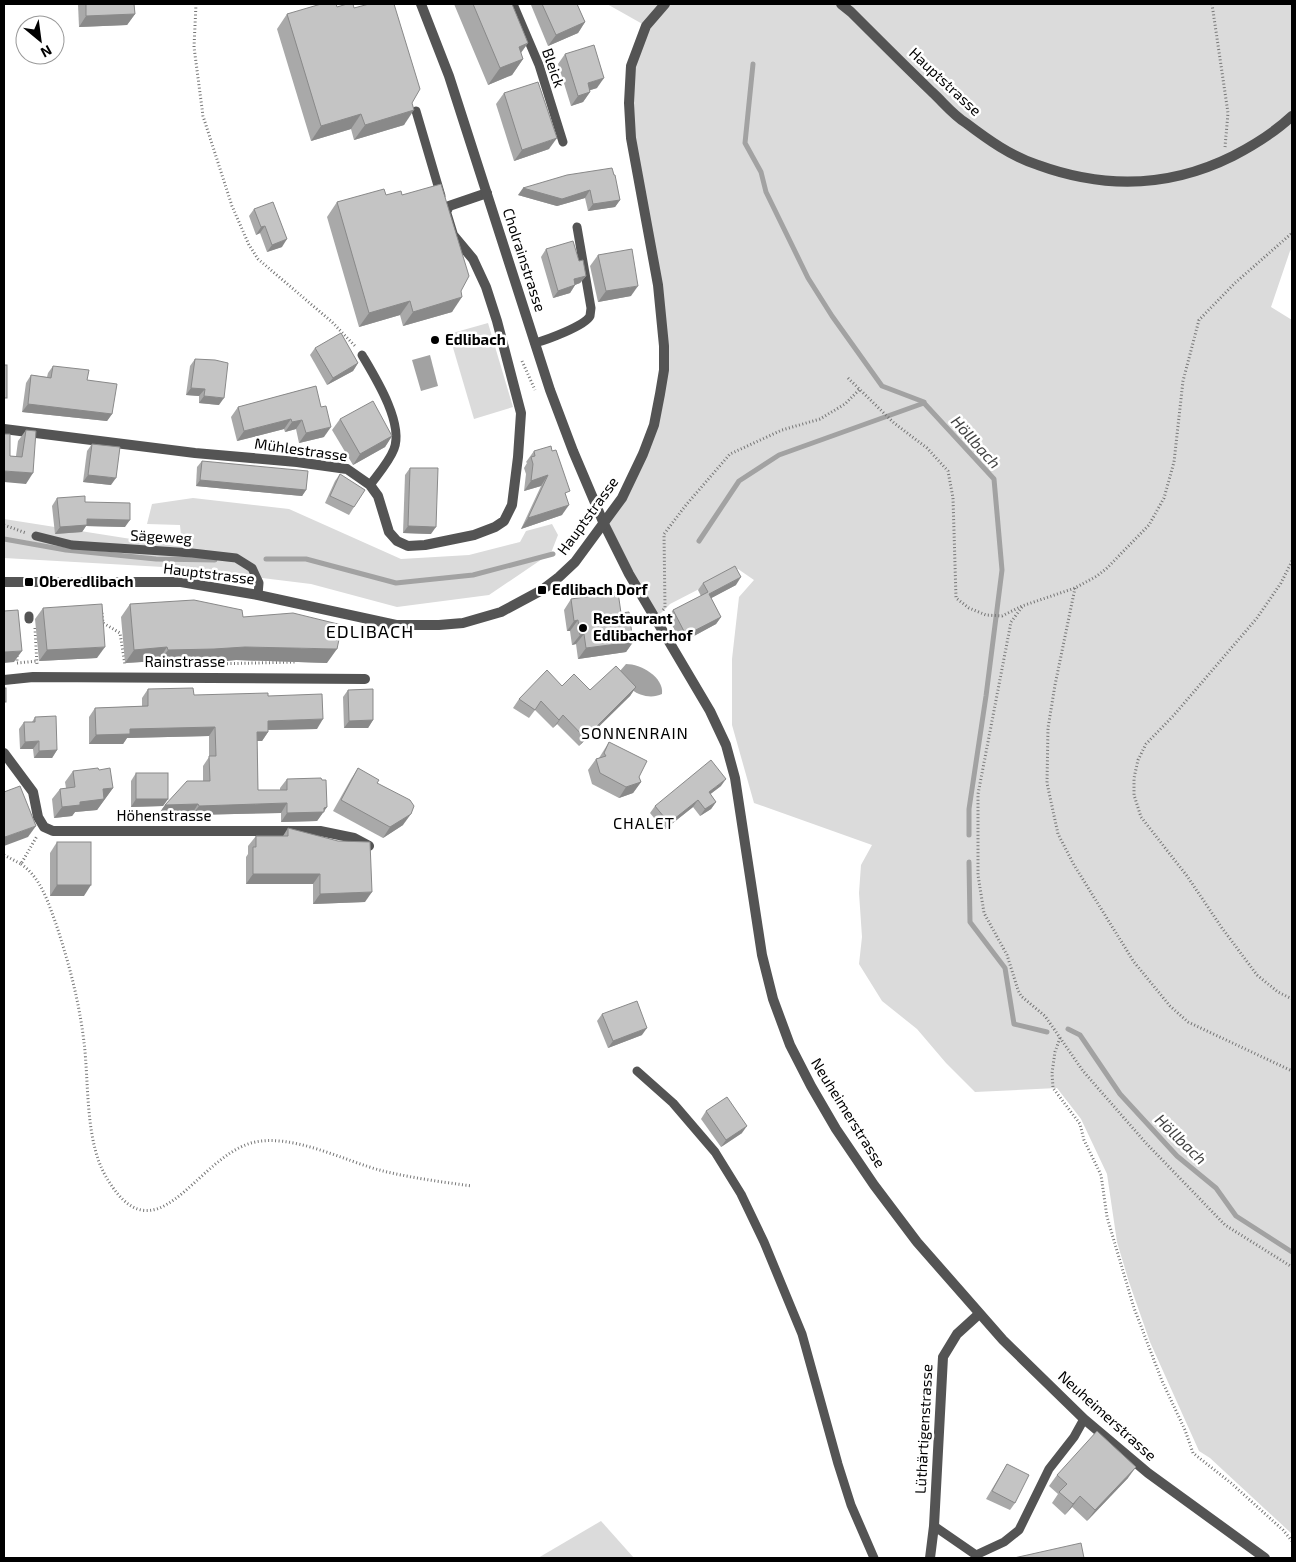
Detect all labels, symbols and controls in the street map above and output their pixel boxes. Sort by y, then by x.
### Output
north arrow [15,15,65,65]
text: N [38,42,55,62]
street label: Hauptstrasse [906,43,985,119]
street label: Bleick [539,46,569,90]
street label: Cholrainstrasse [500,206,550,314]
place label: Edlibach [445,330,506,348]
marker: Edlibach [429,334,441,346]
water label: Höllbach [948,411,1005,472]
street label: Mühlestrasse [253,434,349,464]
street label: Hauptstrasse [553,473,622,558]
street label: Sägeweg [130,525,193,547]
street label: Hauptstrasse [162,558,256,588]
place label: Oberedlibach [39,572,134,590]
marker: Oberedlibach [23,576,35,588]
place label: Edlibach Dorf [552,580,649,598]
marker: Edlibach Dorf [536,584,548,596]
place label: Restaurant Edlibacherhof [593,609,693,644]
district label: EDLIBACH [326,620,414,642]
marker: Restaurant Edlibacherhof [577,622,589,634]
street label: Rainstrasse [145,652,225,670]
district label: SONNENRAIN [581,723,689,742]
street label: Höhenstrasse [117,806,211,824]
district label: CHALET [613,813,675,832]
street label: Neuheimerstrasse [808,1054,890,1171]
water label: Höllbach [1152,1109,1211,1168]
street label: Lüthärtigenstrasse [911,1363,935,1495]
street label: Neuheimerstrasse [1055,1366,1160,1464]

